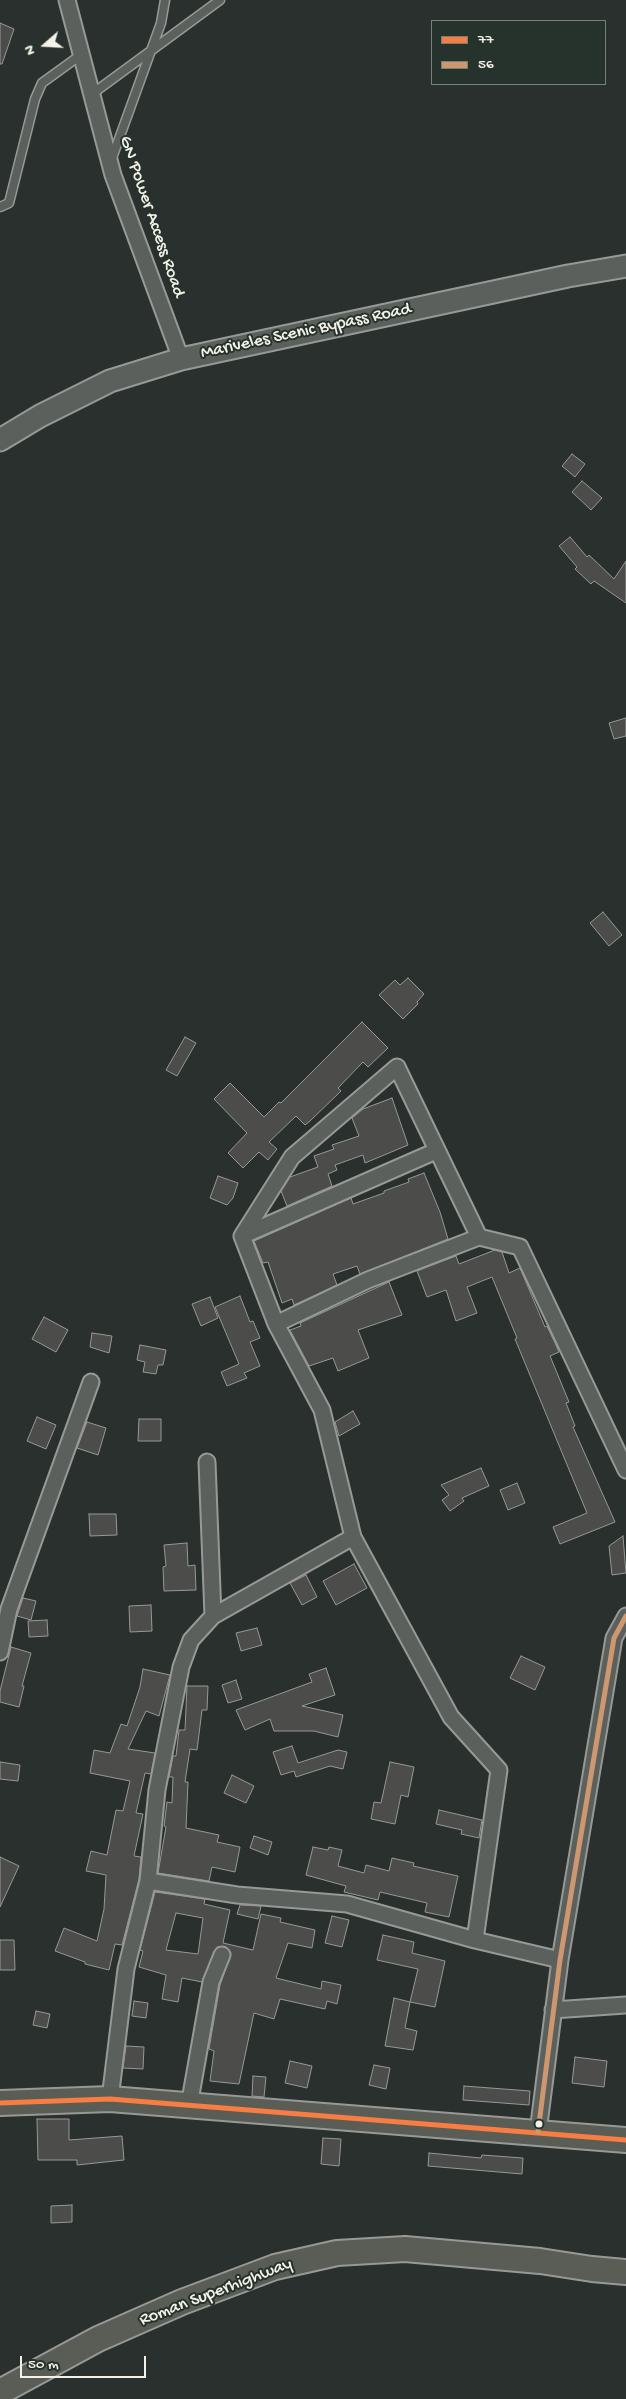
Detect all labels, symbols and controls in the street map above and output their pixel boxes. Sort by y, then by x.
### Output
north arrow [20,20,70,70]
legend [431,20,606,85]
text: 77 [478,31,494,49]
text: N [21,43,40,57]
text: 56 [478,56,494,74]
street label: GN Power Access Road [113,133,189,301]
street label: Mariveles Scenic Bypass Road [199,299,413,365]
unlabelled marker [534,2119,544,2129]
street label: Roman Superhighway [137,2254,295,2332]
scale bar [22,2346,149,2378]
text: 50 m [28,2356,59,2374]

